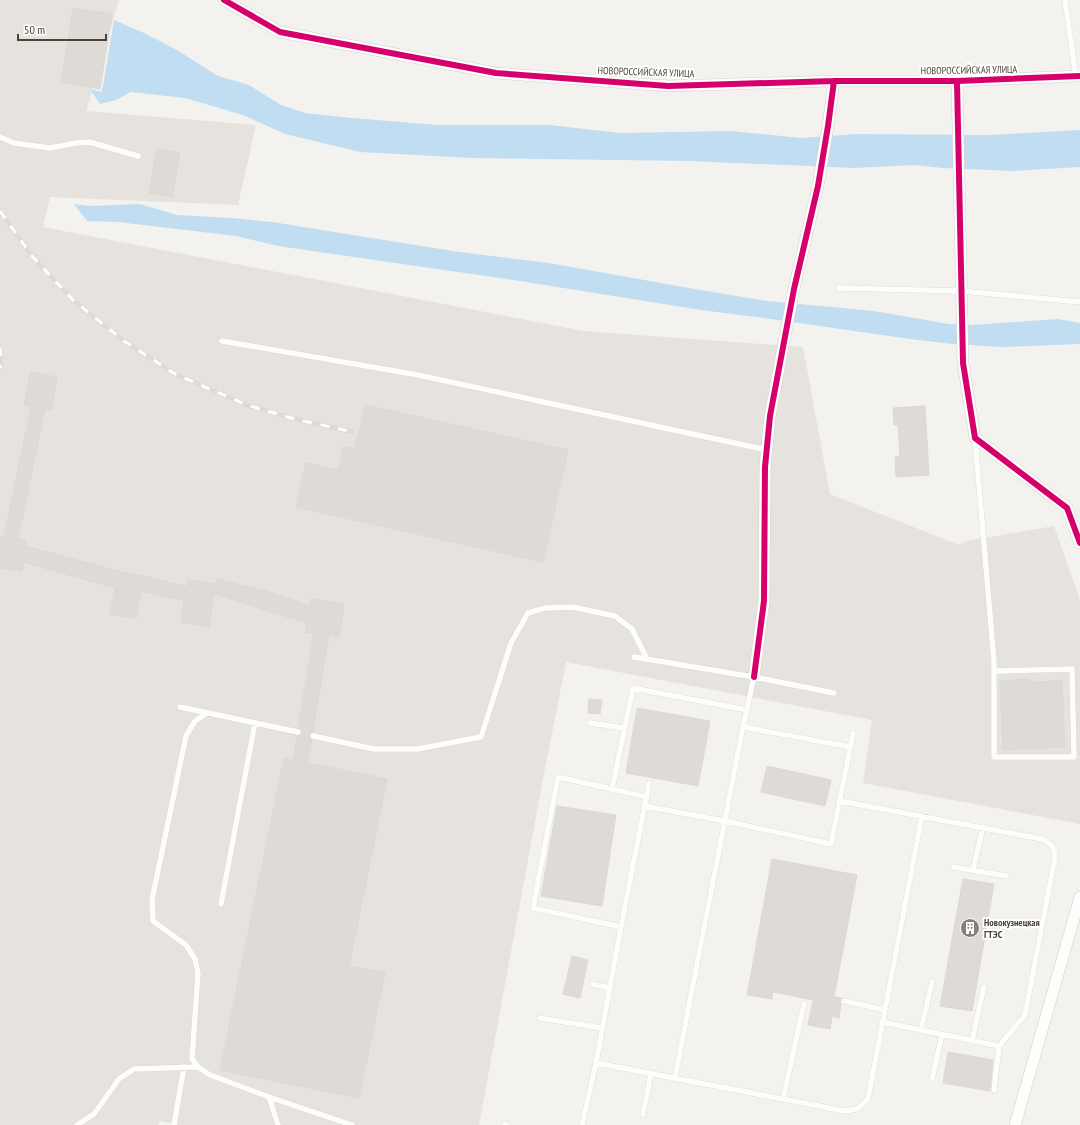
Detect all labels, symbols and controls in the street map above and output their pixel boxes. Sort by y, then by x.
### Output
scale bar [18,16,106,42]
text: 50 m [24,22,45,37]
street label: НОВОРОССИЙСКАЯ УЛИЦА [921,63,1018,77]
street label: НОВОРОССИЙСКАЯ УЛИЦА [598,64,695,80]
place label: Новокузнецкая ГТЭС [984,916,1040,941]
building icon: Новокузнецкая ГТЭС [959,917,981,939]

